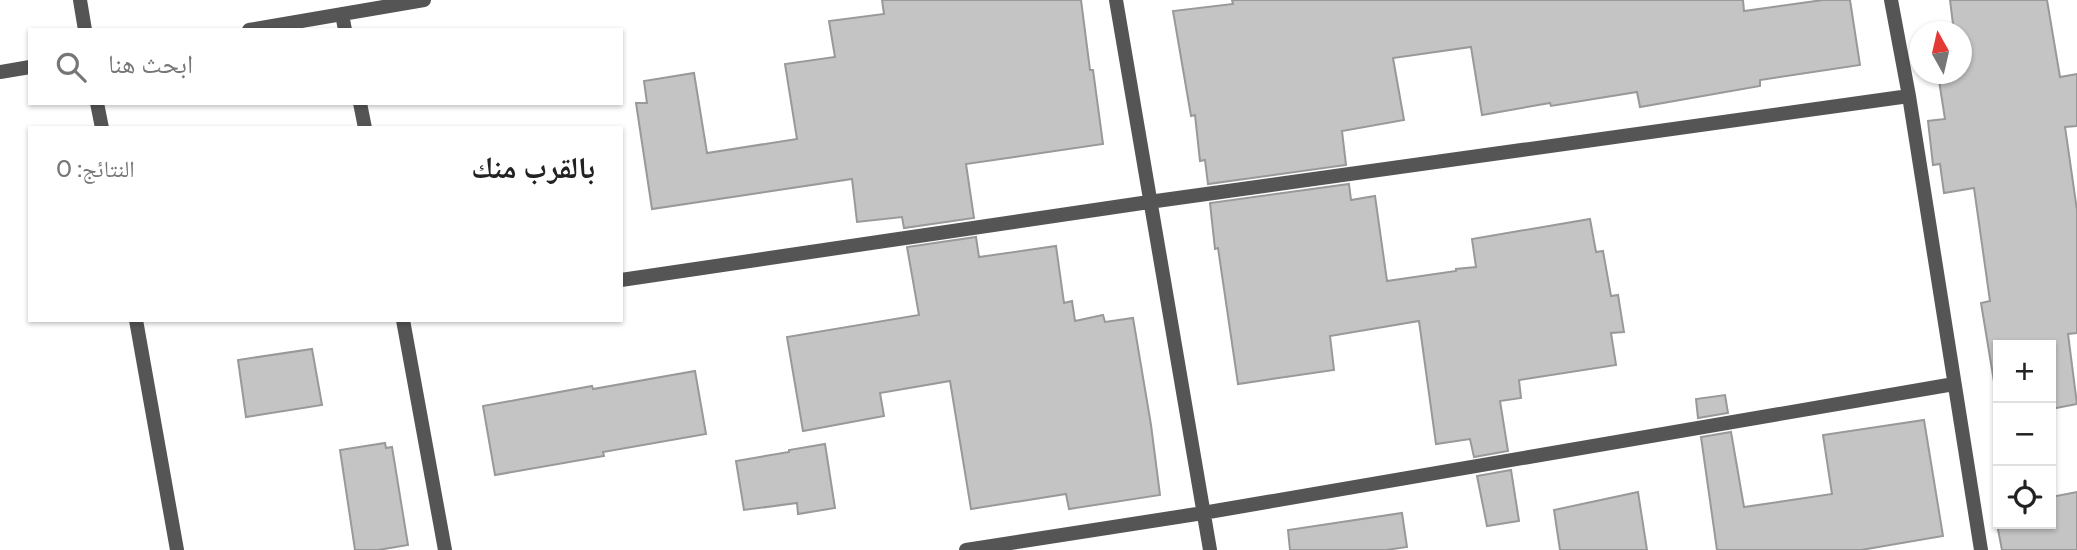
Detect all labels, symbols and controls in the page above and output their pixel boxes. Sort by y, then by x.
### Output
north arrow [1909,21,1972,84]
search box [28,28,623,105]
icon: search [52,48,90,86]
text: ابحث هنا [108,48,193,80]
text: بالقرب منك [471,149,595,186]
text: النتائج: 0 [56,155,135,183]
map controls [1993,340,2056,529]
button: + [1993,340,2056,403]
button: − [1993,403,2056,466]
button: locate [1993,466,2056,529]

